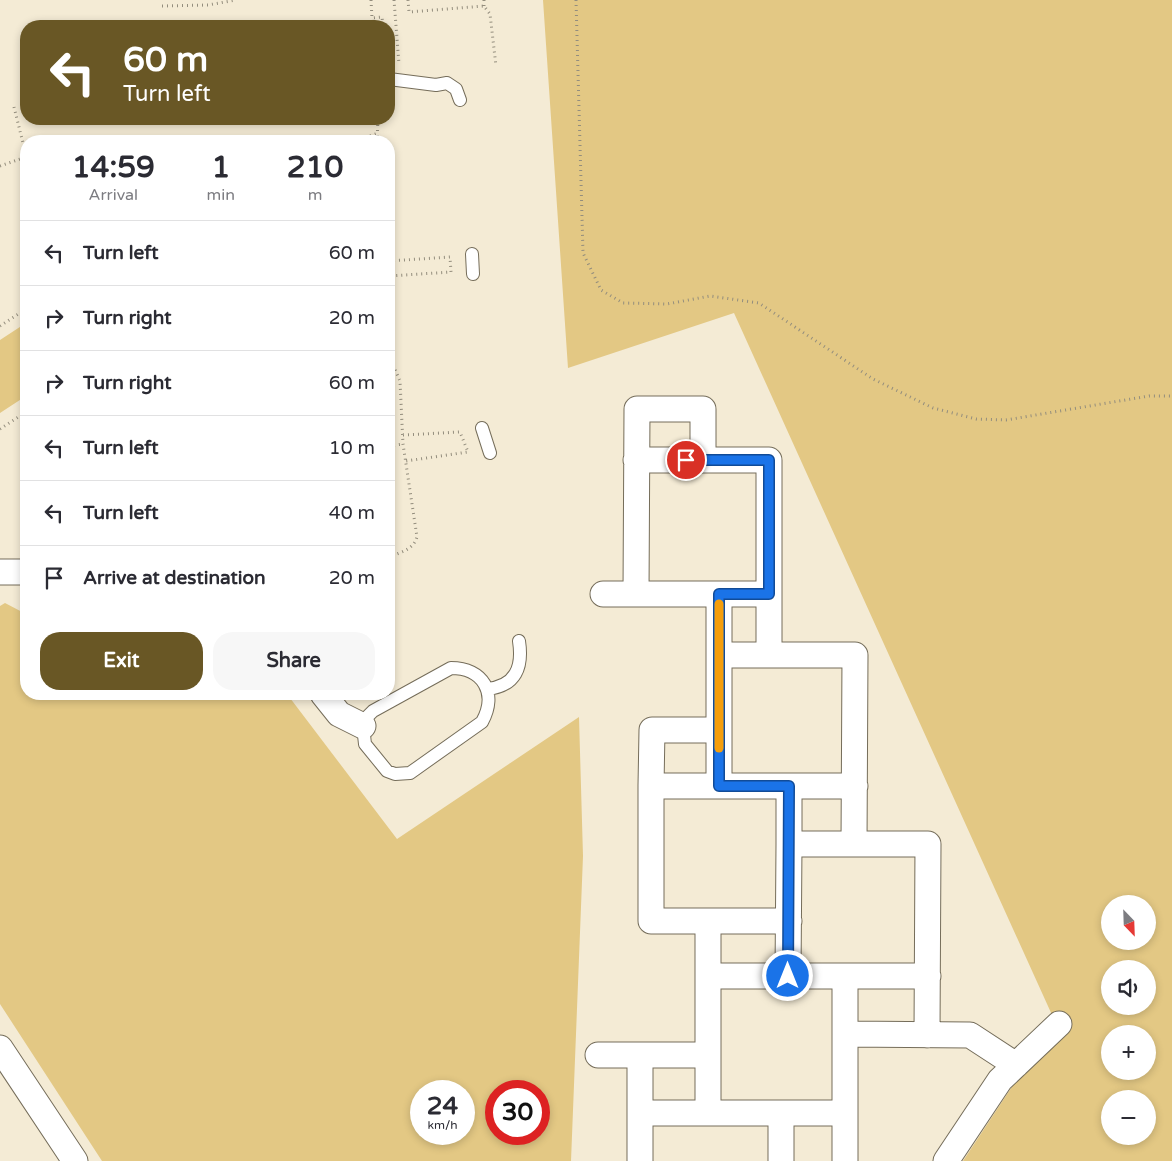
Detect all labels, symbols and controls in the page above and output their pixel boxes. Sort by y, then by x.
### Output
text: 60 m [123,39,208,81]
icon: left [40,40,105,105]
text: Turn left [123,81,211,107]
text: 14:59 [72,149,155,186]
text: 1 [211,149,230,186]
text: 210 [287,149,343,186]
text: Arrival [89,185,138,205]
text: min [207,185,235,205]
text: m [308,185,322,205]
icon: left [40,239,68,267]
text: Turn left [83,242,159,264]
text: 60 m [329,242,375,264]
icon: right [40,304,68,332]
text: Turn right [83,307,171,329]
text: 20 m [329,307,375,329]
icon: right [40,369,68,397]
text: Turn right [83,372,171,394]
text: 60 m [329,372,375,394]
icon: left [40,434,68,462]
text: Turn left [83,437,159,459]
text: 10 m [329,437,375,459]
pin [665,439,707,481]
icon: arrive [672,446,700,474]
icon: left [40,499,68,527]
text: Turn left [83,502,159,524]
text: 40 m [329,502,375,524]
icon: arrive [40,564,68,592]
text: Arrive at destination [83,567,266,589]
text: 20 m [329,567,375,589]
button: Exit [40,632,203,690]
button: Share [213,632,375,690]
north arrow [1101,895,1156,950]
map controls [1101,895,1156,1145]
position arrow [761,949,813,1001]
button: sound [1101,960,1156,1015]
button: + [1101,1025,1156,1080]
speed limit sign: 30 [485,1080,550,1145]
button: − [1101,1090,1156,1145]
text: 24 [427,1091,458,1121]
text: km/h [427,1118,458,1132]

